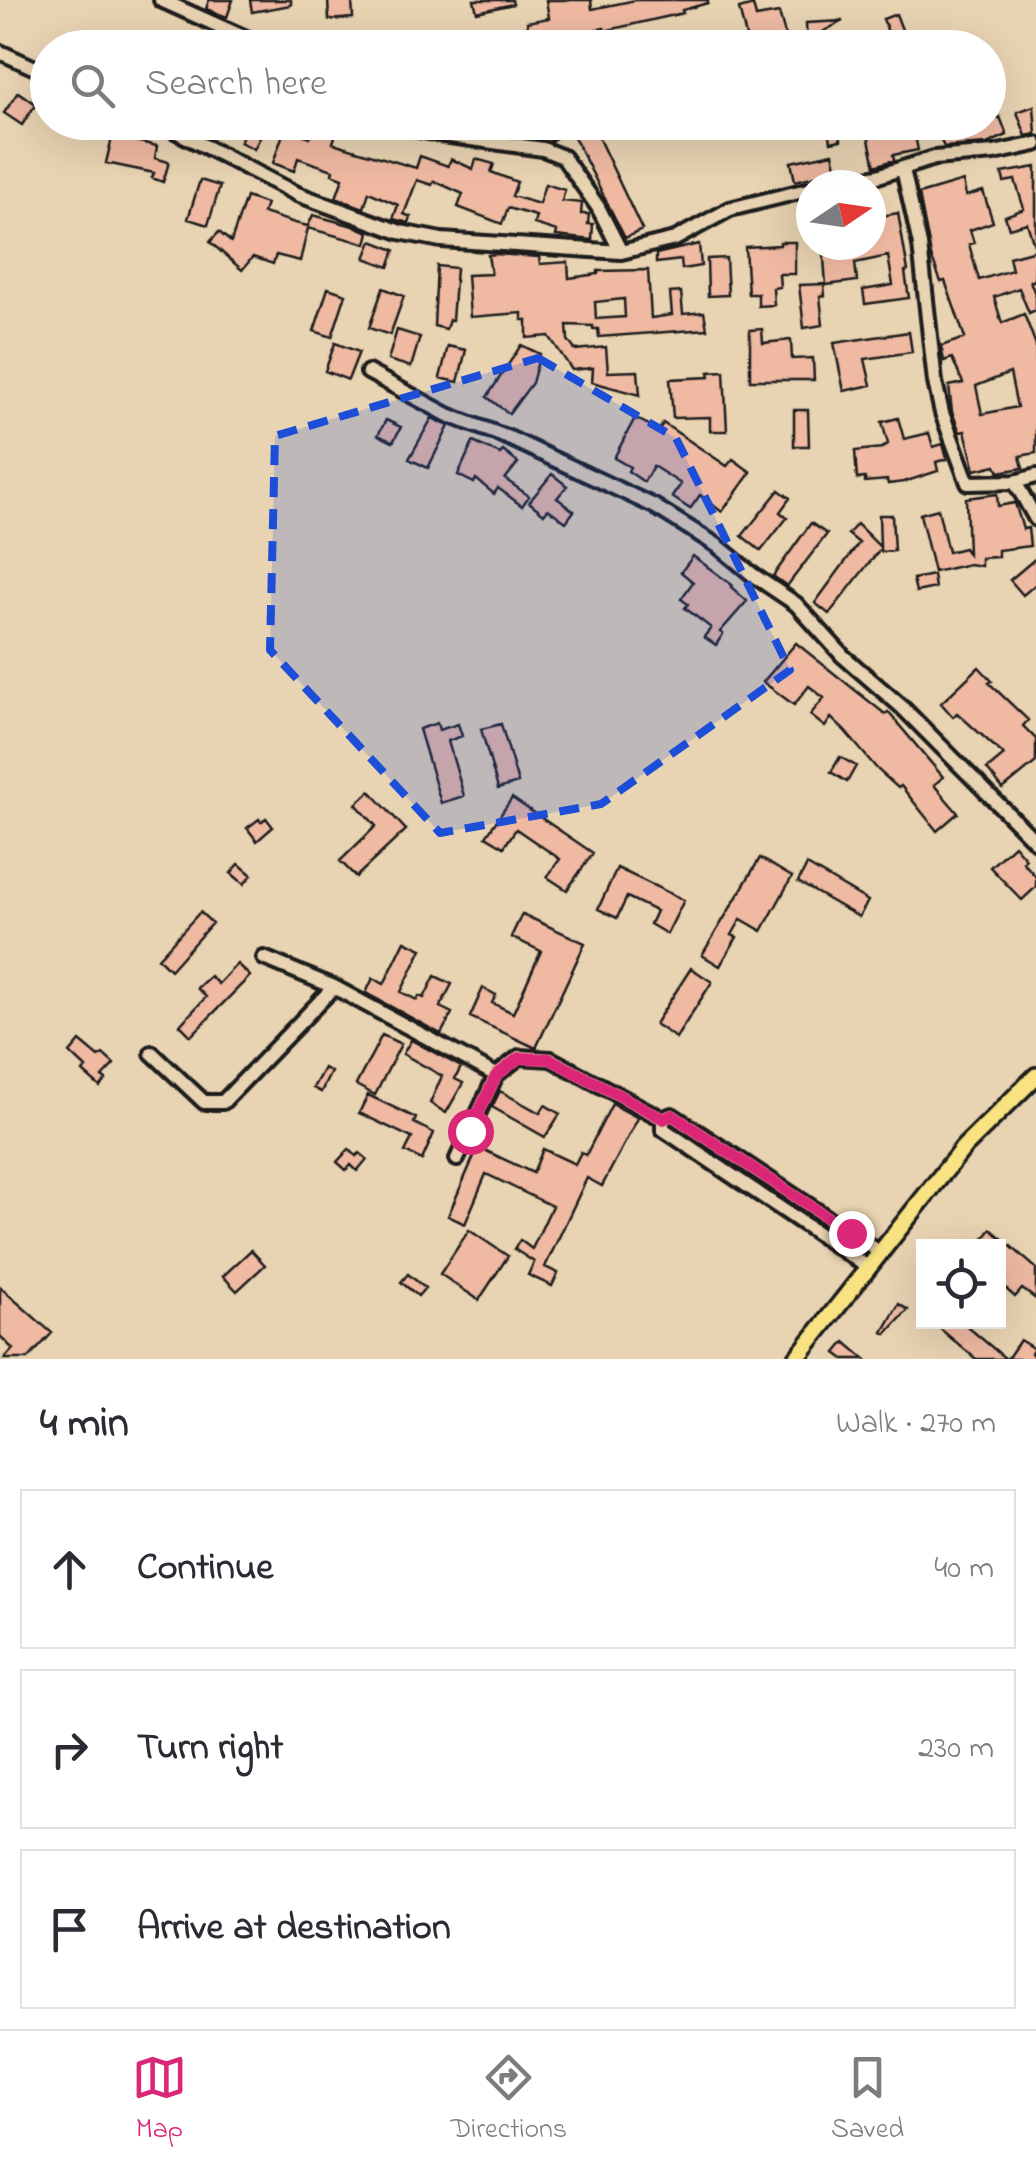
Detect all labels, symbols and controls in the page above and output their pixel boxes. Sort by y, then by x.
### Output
search box [30,30,1006,140]
text: Search here [145,57,327,113]
icon: search [65,58,120,113]
north arrow [796,170,886,260]
route start [448,1109,494,1155]
route end [829,1211,875,1257]
map controls [916,1239,1006,1329]
button: locate [916,1239,1006,1329]
text: 4 min [40,1394,129,1455]
text: Walk · 270 m [836,1401,996,1448]
text: Continue [137,1541,273,1597]
icon: ahead [42,1542,97,1597]
text: 40 m [934,1546,994,1593]
text: Turn right [137,1721,283,1777]
icon: right [42,1722,97,1777]
text: 230 m [918,1726,994,1773]
text: Arrive at destination [137,1901,451,1957]
icon: arrive [42,1902,97,1957]
tab: Map [132,2050,187,2151]
tab: Directions [451,2050,567,2151]
tab: Saved [831,2050,904,2151]

